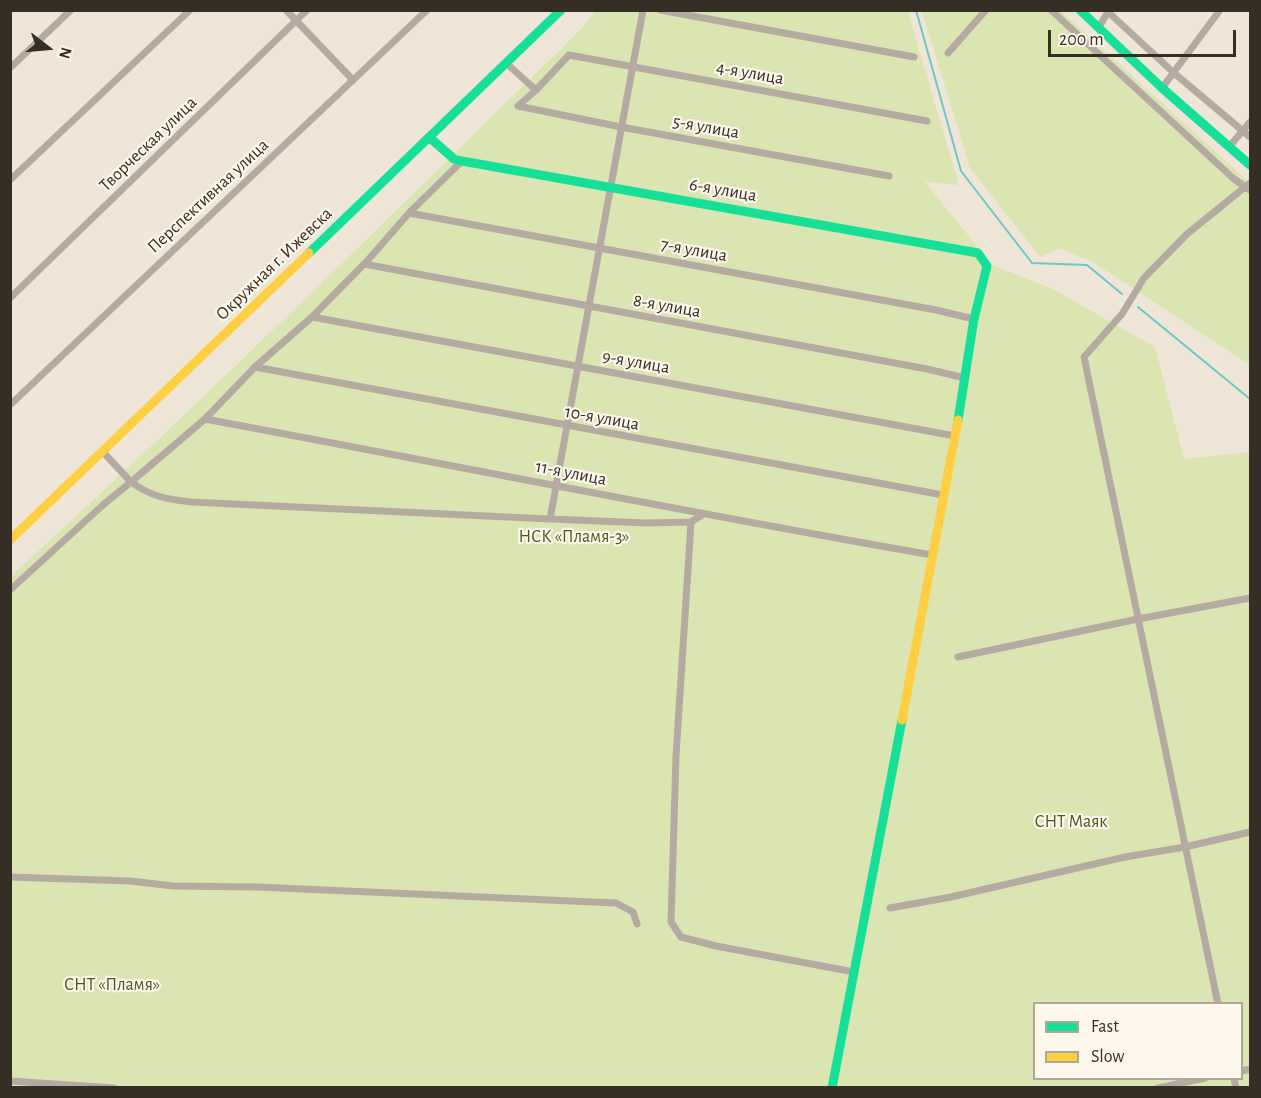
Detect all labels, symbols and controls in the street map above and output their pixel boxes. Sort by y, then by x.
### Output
north arrow [18,18,78,78]
scale bar [1051,18,1238,56]
text: 200 m [1059,31,1104,49]
text: N [56,45,75,61]
street label: 4-я улица [715,56,785,90]
street label: Творческая улица [95,92,201,196]
street label: 5-я улица [671,111,741,143]
street label: Перспективная улица [143,134,273,258]
street label: 6-я улица [688,173,758,207]
street label: Окружная г. Ижевска [211,203,337,325]
street label: 7-я улица [659,234,729,266]
street label: 8-я улица [632,289,702,323]
street label: 9-я улица [601,345,671,379]
street label: 10-я улица [563,401,641,435]
street label: 11-я улица [534,456,608,490]
park label: НСК «Пламя-3» [519,526,629,548]
park label: СНТ Маяк [1034,811,1108,833]
park label: СНТ «Пламя» [64,974,160,996]
legend [1033,1002,1243,1080]
text: Fast [1091,1018,1119,1036]
text: Slow [1091,1048,1124,1066]

